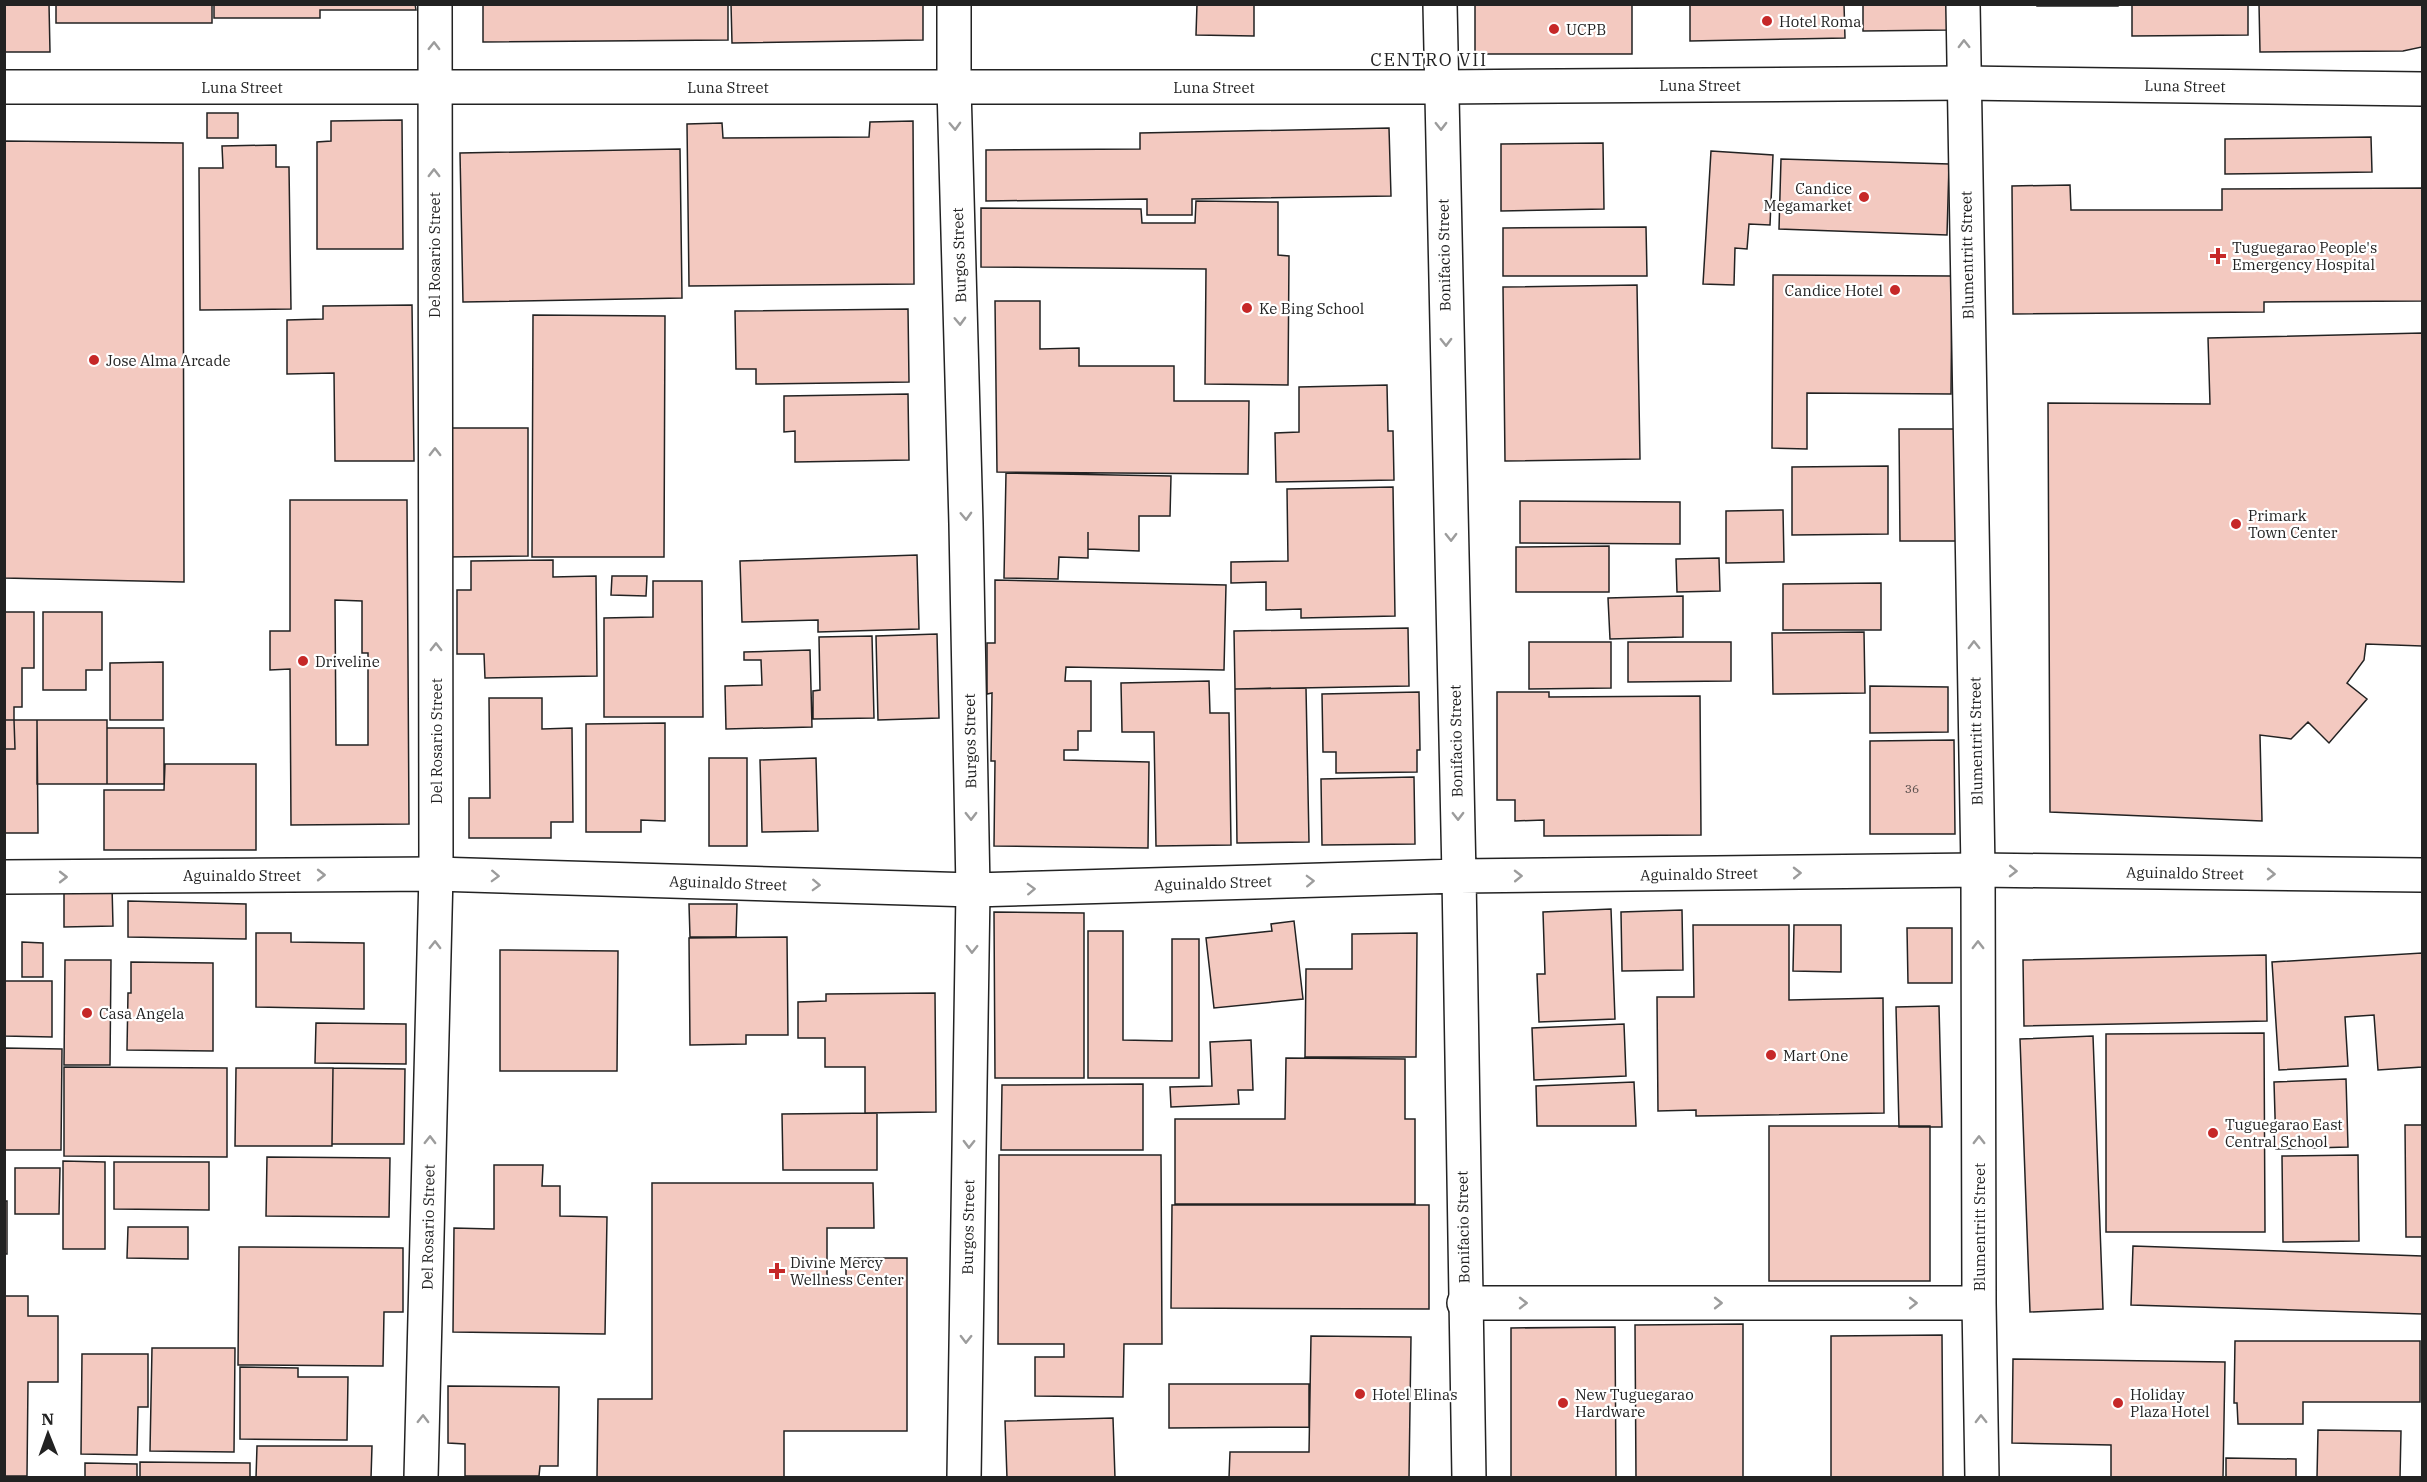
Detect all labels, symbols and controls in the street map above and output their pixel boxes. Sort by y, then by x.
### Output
place label: Hotel Roma [1779,12,1861,31]
marker: Hotel Roma [1760,14,1774,28]
place label: UCPB [1566,20,1606,39]
marker: UCPB [1547,22,1561,36]
one-way arrow [1957,39,1970,48]
one-way arrow [428,41,441,50]
district label: CENTRO VII [1370,48,1488,71]
street label: Luna Street [1659,76,1741,95]
street label: Luna Street [2144,76,2226,96]
street label: Luna Street [201,78,283,97]
street label: Luna Street [687,78,769,97]
street label: Luna Street [1173,78,1255,97]
one-way arrow [949,121,961,130]
one-way arrow [1435,121,1447,130]
one-way arrow [428,169,440,178]
place label: Candice Megamarket [1764,179,1852,215]
marker: Candice Megamarket [1857,190,1871,204]
street label: Blumentritt Street [1956,191,1978,319]
street label: Del Rosario Street [425,192,444,318]
street label: Bonifacio Street [1434,198,1454,312]
street label: Burgos Street [948,207,970,303]
place label: Tuguegarao People's Emergency Hospital [2232,238,2377,274]
marker: Tuguegarao People's Emergency Hospital [2209,247,2227,265]
place label: Candice Hotel [1785,281,1883,300]
marker: Candice Hotel [1888,283,1902,297]
place label: Ke Bing School [1259,299,1364,318]
marker: Ke Bing School [1240,301,1254,315]
one-way arrow [954,316,967,325]
one-way arrow [1440,337,1453,346]
place label: Jose Alma Arcade [106,351,231,370]
marker: Jose Alma Arcade [87,353,101,367]
one-way arrow [429,448,441,457]
place label: Primark Town Center [2248,506,2338,542]
one-way arrow [960,511,972,520]
marker: Primark Town Center [2229,517,2243,531]
one-way arrow [1445,532,1457,541]
one-way arrow [1968,641,1980,650]
one-way arrow [430,643,442,652]
place label: Driveline [315,652,380,671]
marker: Driveline [296,654,310,668]
street label: Blumentritt Street [1965,677,1987,805]
street label: Del Rosario Street [427,678,446,804]
street label: Bonifacio Street [1446,684,1466,798]
street label: Burgos Street [960,693,980,789]
house number: 36 [1905,781,1919,796]
one-way arrow [965,811,978,820]
one-way arrow [1451,811,1464,820]
street label: Aguinaldo Street [2126,862,2244,884]
street label: Aguinaldo Street [1640,863,1758,885]
one-way arrow [2008,865,2017,877]
street label: Aguinaldo Street [183,866,301,885]
one-way arrow [1792,866,1801,879]
one-way arrow [2266,868,2275,880]
one-way arrow [316,869,325,881]
one-way arrow [490,869,499,882]
one-way arrow [1513,870,1522,882]
one-way arrow [58,871,67,883]
street label: Aguinaldo Street [669,871,787,895]
street label: Aguinaldo Street [1154,871,1272,895]
one-way arrow [1306,874,1315,887]
one-way arrow [811,879,820,892]
one-way arrow [1027,882,1036,895]
one-way arrow [428,941,441,950]
one-way arrow [1972,941,1984,950]
one-way arrow [966,944,978,953]
place label: Casa Angela [99,1004,184,1023]
marker: Casa Angela [80,1006,94,1020]
place label: Mart One [1783,1046,1848,1065]
marker: Mart One [1764,1048,1778,1062]
place label: Tuguegarao East Central School [2225,1115,2343,1151]
marker: Tuguegarao East Central School [2206,1126,2220,1140]
one-way arrow [424,1136,436,1145]
one-way arrow [1973,1136,1985,1145]
one-way arrow [963,1139,975,1148]
street label: Blumentritt Street [1970,1163,1989,1291]
street label: Del Rosario Street [417,1164,439,1290]
street label: Bonifacio Street [1453,1170,1473,1284]
street label: Burgos Street [958,1179,978,1275]
place label: Divine Mercy Wellness Center [790,1253,904,1289]
marker: Divine Mercy Wellness Center [768,1262,786,1280]
one-way arrow [1518,1297,1527,1309]
one-way arrow [1713,1297,1722,1309]
one-way arrow [1908,1297,1917,1309]
one-way arrow [960,1334,972,1343]
place label: Hotel Elinas [1372,1385,1458,1404]
place label: New Tuguegarao Hardware [1575,1385,1694,1421]
place label: Holiday Plaza Hotel [2130,1385,2209,1421]
marker: Hotel Elinas [1353,1387,1367,1401]
marker: New Tuguegarao Hardware [1556,1396,1570,1410]
marker: Holiday Plaza Hotel [2111,1396,2125,1410]
north arrow [18,1404,78,1464]
text: N [41,1409,54,1429]
one-way arrow [417,1415,429,1424]
one-way arrow [1975,1415,1987,1424]

